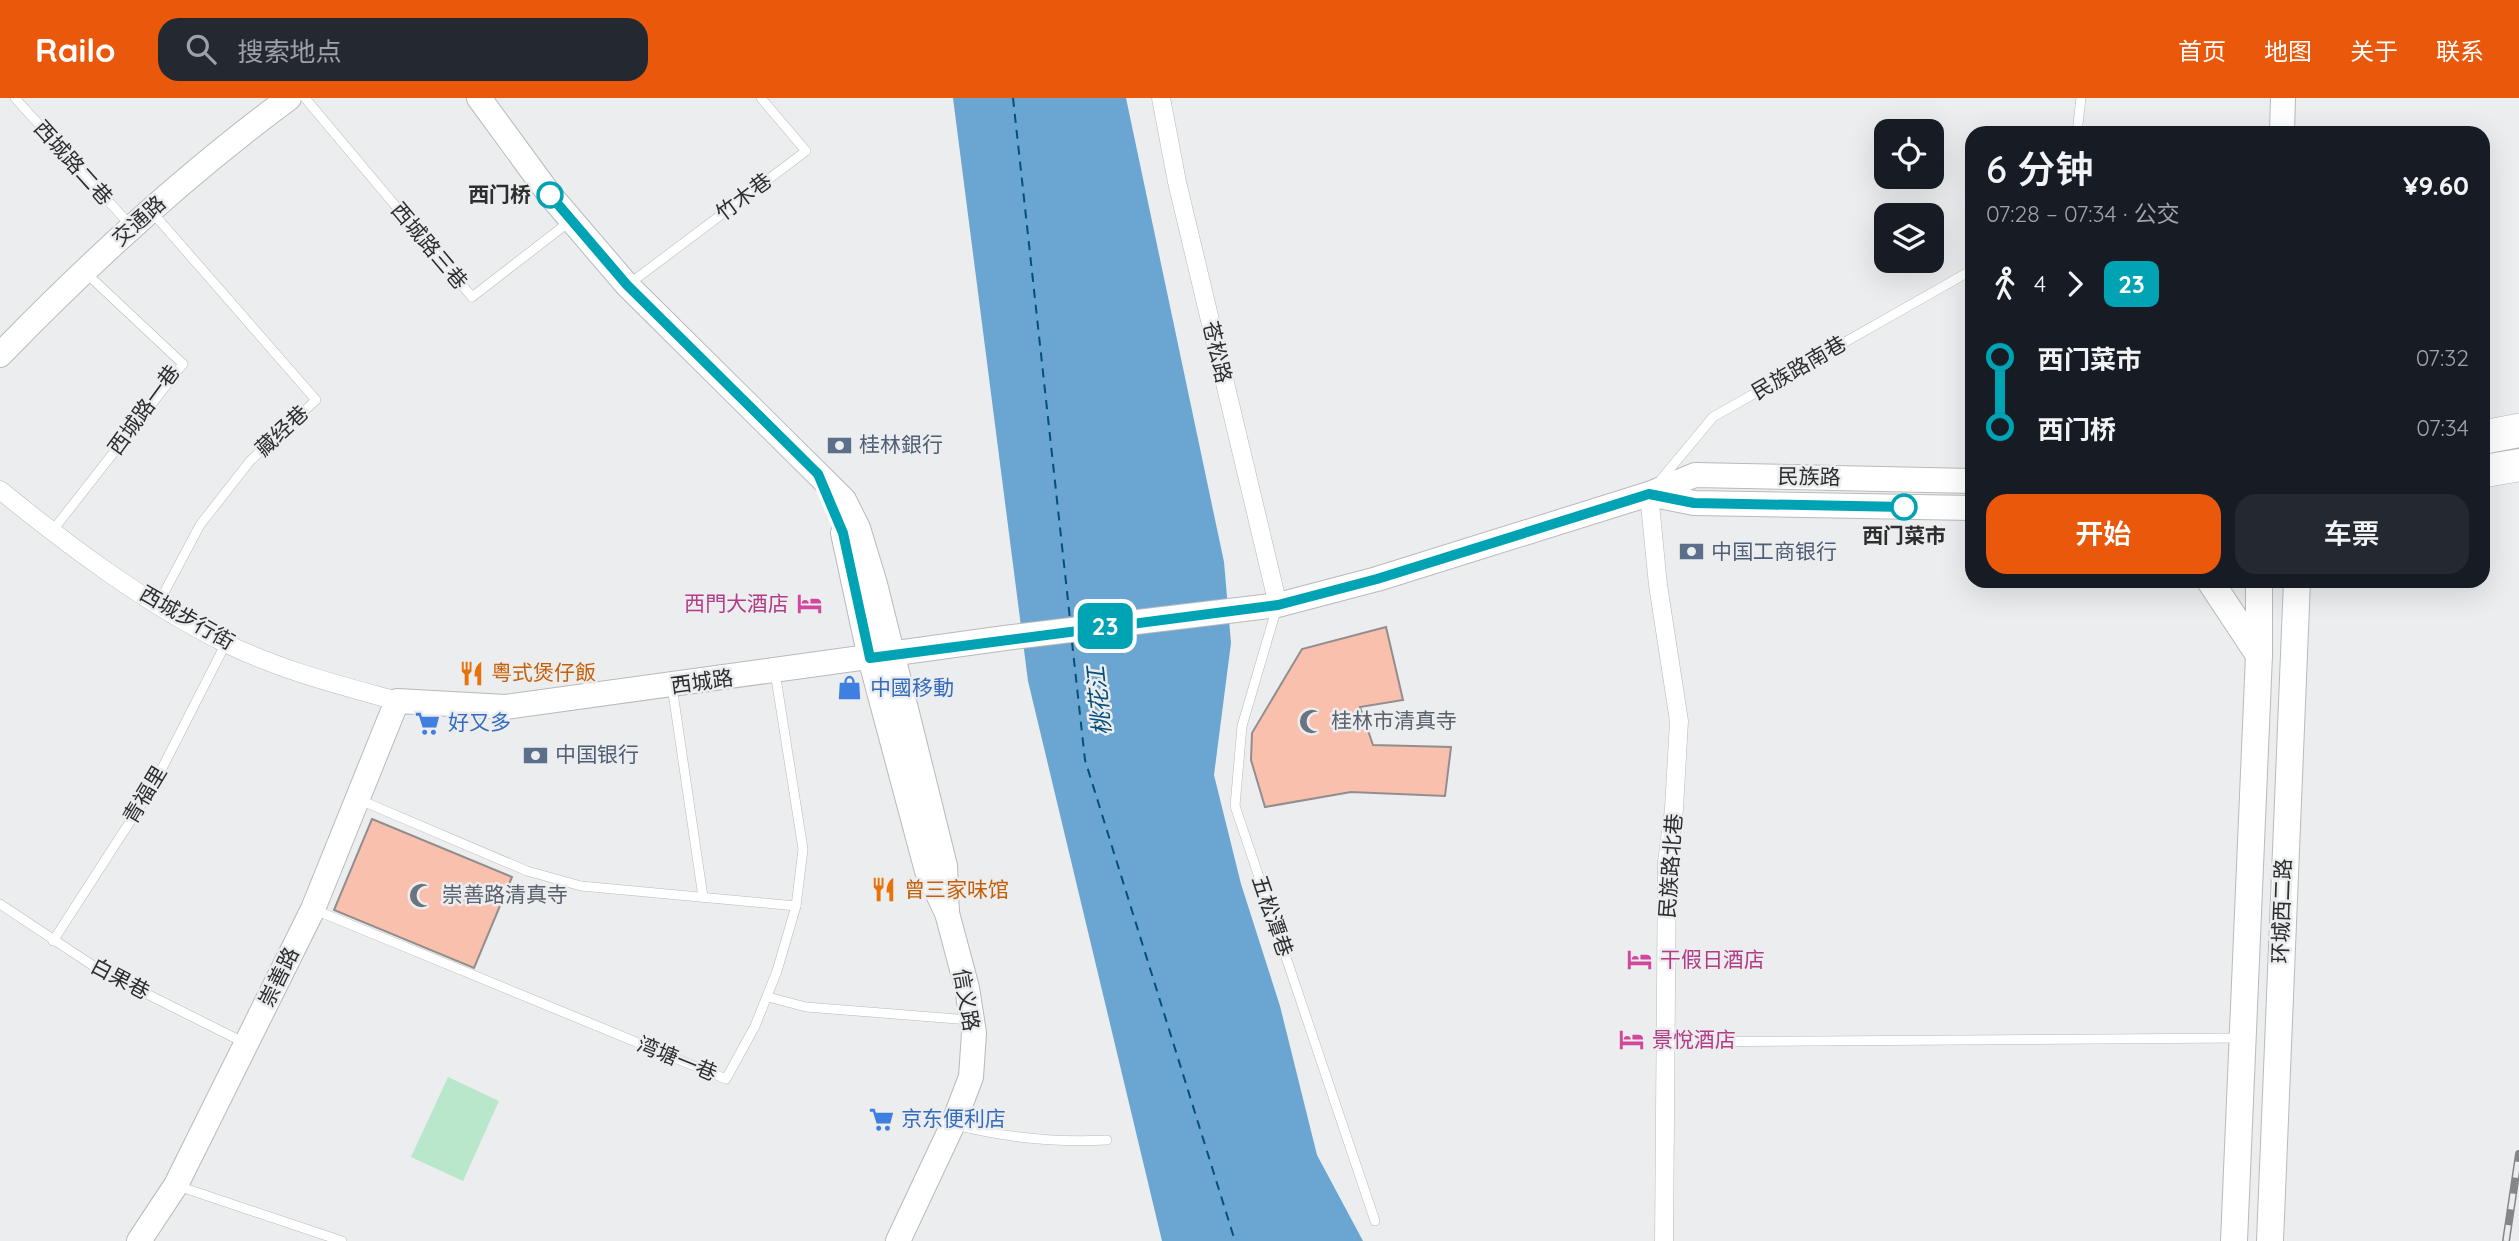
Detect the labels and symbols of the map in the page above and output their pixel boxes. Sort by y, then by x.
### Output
street label: 西城路二巷 [29,115,119,210]
street label: 竹木巷 [710,167,776,226]
place label: 西门桥 [468,181,531,207]
marker: 西门桥 [537,182,563,208]
street label: 交通路 [106,190,170,251]
street label: 西城路三巷 [386,197,473,294]
street label: 苍松路 [1198,318,1238,385]
street label: 民族路南巷 [1747,330,1850,405]
street label: 西城路一巷 [102,359,185,460]
street label: 藏经巷 [249,399,313,461]
bank icon: 桂林銀行 [825,431,853,459]
place label: 桂林銀行 [859,431,943,457]
street label: 民族路 [1777,462,1841,490]
marker: 西门菜市 [1891,494,1917,520]
place label: 西门菜市 [1862,522,1946,548]
bank icon: 中国工商银行 [1677,538,1705,566]
place label: 中国工商银行 [1711,538,1837,564]
street label: 西城步行街 [136,580,239,655]
place label: 西門大酒店 [684,590,789,616]
hotel icon: 西門大酒店 [795,590,823,618]
line badge: 23 [1074,603,1136,649]
restaurant icon: 粵式煲仔飯 [457,659,485,687]
place label: 粵式煲仔飯 [491,659,596,685]
water label: 桃花江 [1080,662,1117,737]
street label: 西城路 [669,664,735,698]
shop icon: 中國移動 [836,674,864,702]
place label: 中國移動 [870,674,954,700]
mosque icon: 桂林市清真寺 [1297,707,1325,735]
place label: 桂林市清真寺 [1331,707,1457,733]
supermarket icon: 好又多 [414,709,442,737]
place label: 好又多 [448,709,511,735]
bank icon: 中国银行 [521,741,549,769]
place label: 中国银行 [555,741,639,767]
street label: 青福里 [117,761,172,828]
street label: 民族路北巷 [1653,813,1687,919]
street label: 环城西二路 [2266,858,2296,964]
street label: 五松潭巷 [1247,872,1299,960]
restaurant icon: 曾三家味馆 [870,876,898,904]
place label: 曾三家味馆 [904,876,1009,902]
mosque icon: 崇善路清真寺 [408,881,436,909]
place label: 崇善路清真寺 [442,881,568,907]
street label: 崇善路 [253,943,304,1011]
hotel icon: 干假日酒店 [1626,946,1654,974]
place label: 干假日酒店 [1660,946,1765,972]
street label: 白果巷 [87,952,154,1004]
street label: 信义路 [949,967,985,1033]
hotel icon: 景悅酒店 [1618,1026,1646,1054]
place label: 景悅酒店 [1652,1026,1736,1052]
street label: 湾塘一巷 [634,1030,721,1086]
supermarket icon: 京东便利店 [867,1105,895,1133]
place label: 京东便利店 [901,1105,1006,1131]

